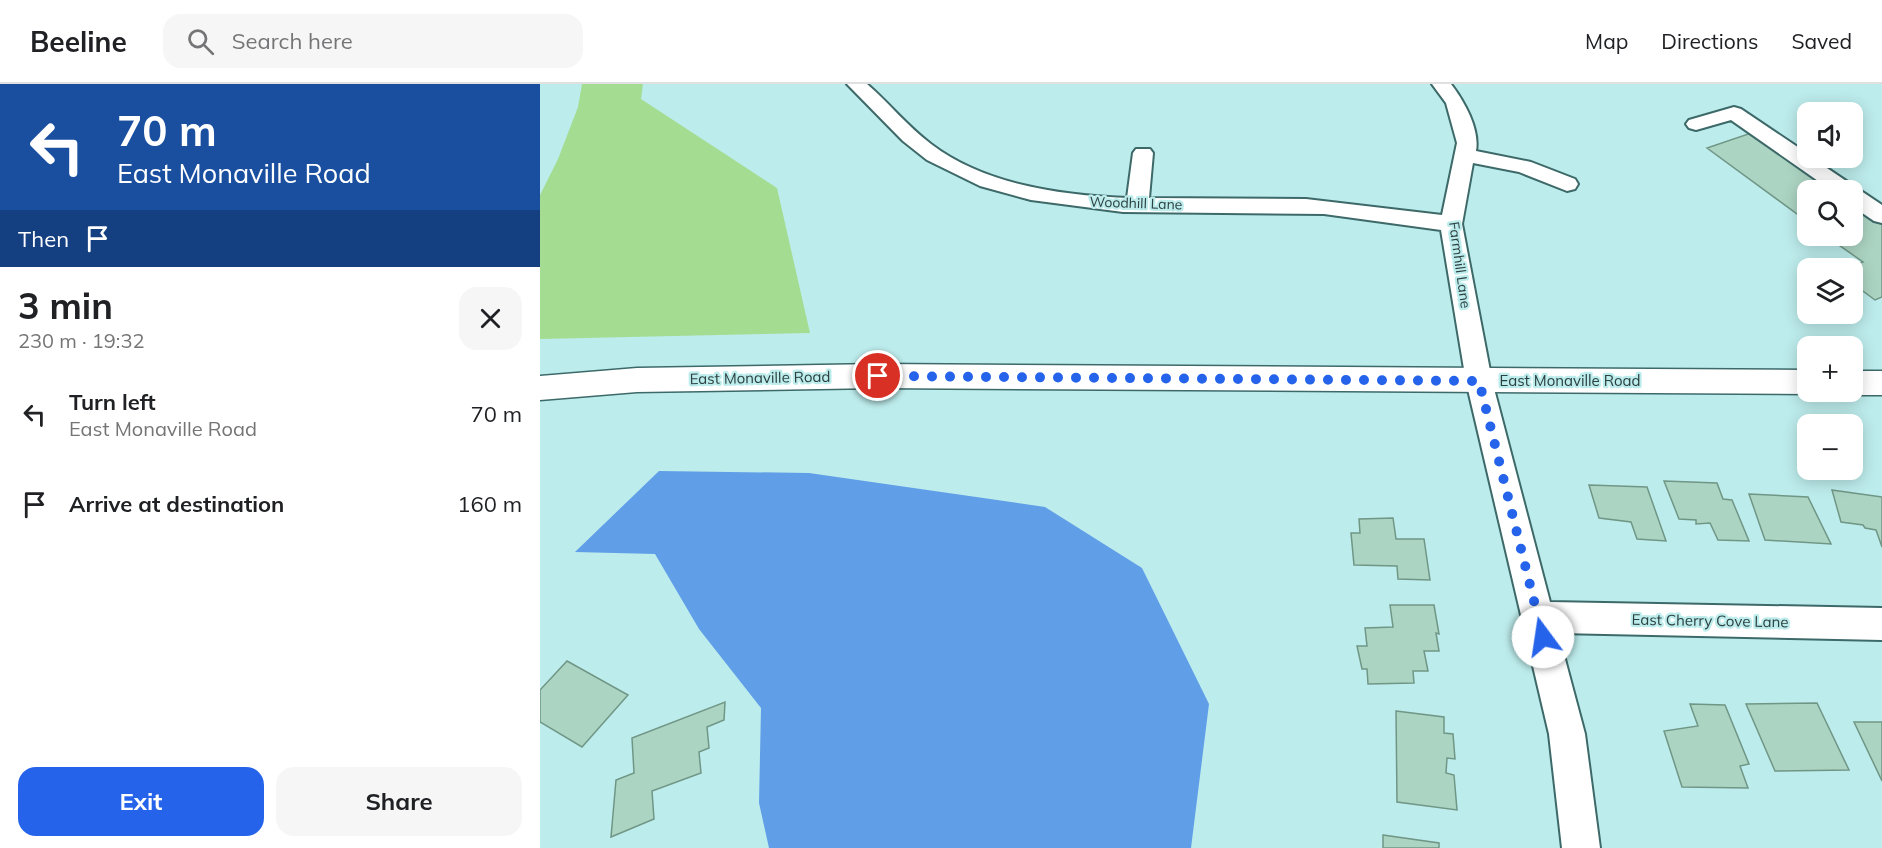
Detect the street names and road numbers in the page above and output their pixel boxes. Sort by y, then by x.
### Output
street label: Woodhill Lane [1089,192,1183,214]
street label: Farmhill Lane [1445,221,1475,309]
street label: East Monaville Road [689,367,831,388]
street label: East Monaville Road [1500,371,1640,390]
street label: East Cherry Cove Lane [1631,610,1789,631]

